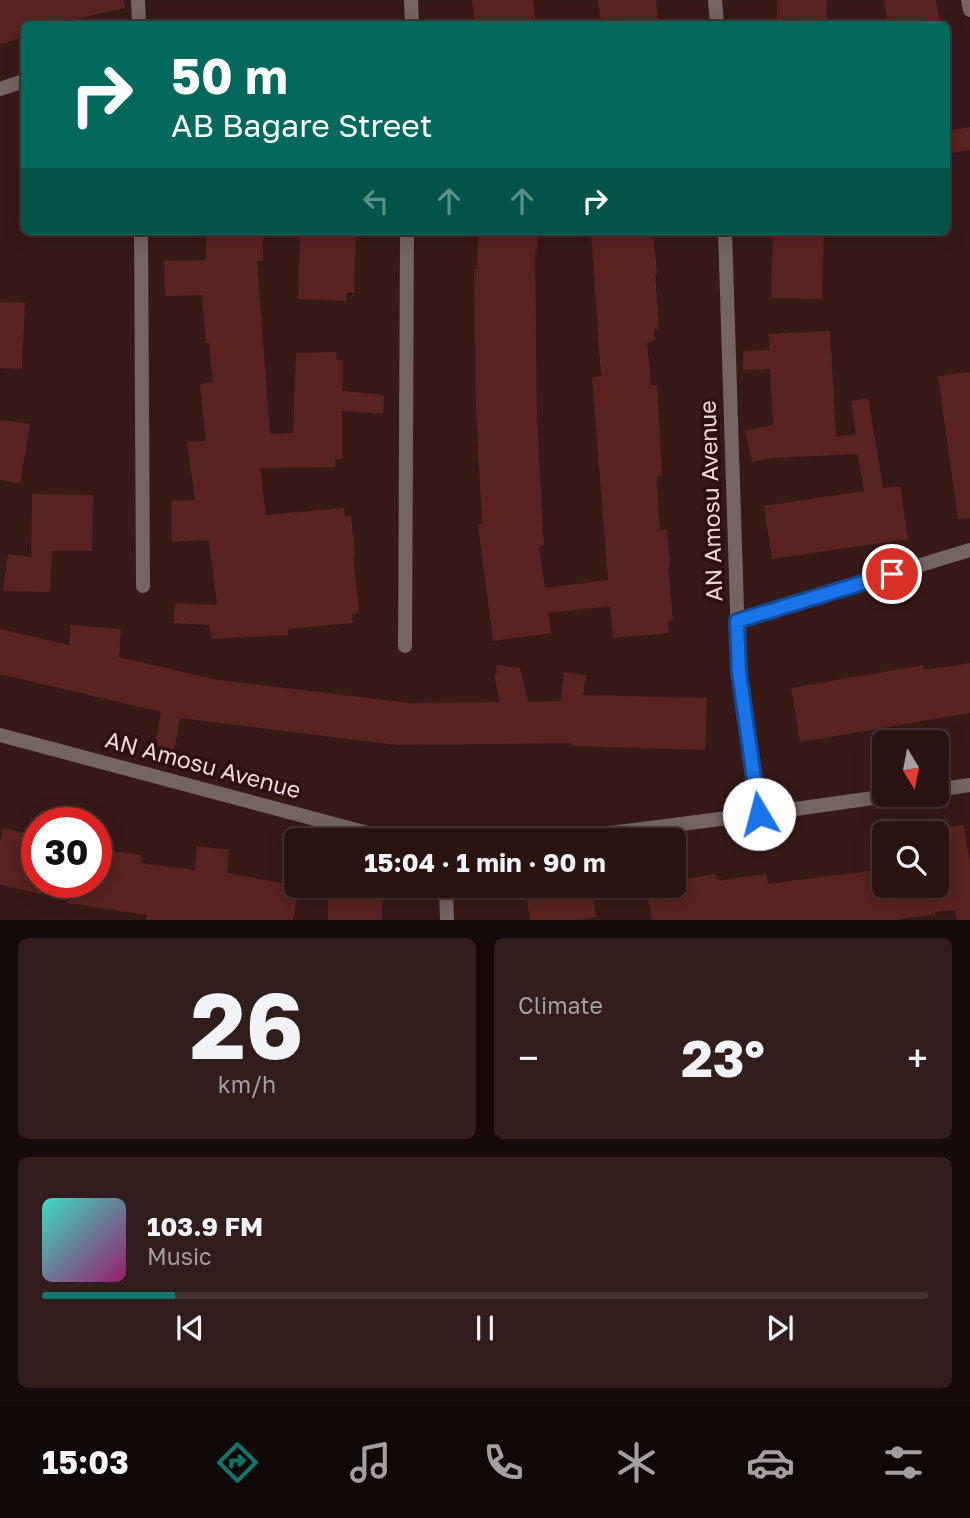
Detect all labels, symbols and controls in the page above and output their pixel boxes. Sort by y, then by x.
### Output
text: 50 m [171,46,288,105]
icon: right [56,49,147,140]
text: AB Bagare Street [171,106,433,144]
icon: left [357,182,395,220]
icon: ahead [430,182,468,220]
icon: ahead [503,182,541,220]
icon: right [576,182,614,220]
street label: AN Amosu Avenue [692,400,728,602]
pin [862,544,922,604]
icon: arrive [873,555,911,593]
street label: AN Amosu Avenue [102,724,304,804]
north arrow [872,730,948,807]
map controls [872,730,949,898]
position arrow [722,777,796,851]
speed limit sign: 30 [21,807,112,898]
button: search [872,821,949,898]
text: 15:04 · 1 min · 90 m [364,847,606,878]
text: 26 [190,970,304,1079]
text: Climate [518,991,603,1019]
text: 23° [681,1026,765,1088]
text: − [518,1035,539,1080]
text: + [907,1035,928,1080]
text: km/h [218,1070,276,1098]
text: 103.9 FM [147,1211,263,1242]
text: Music [147,1242,212,1270]
icon: previous [171,1309,209,1347]
icon: pause [466,1309,504,1347]
icon: next [761,1309,799,1347]
icon: directions [213,1438,262,1487]
icon: music [346,1438,395,1487]
icon: phone [479,1438,528,1487]
icon: climate [612,1438,661,1487]
icon: car [746,1438,795,1487]
icon: filters [879,1438,928,1487]
text: 15:03 [42,1443,129,1481]

